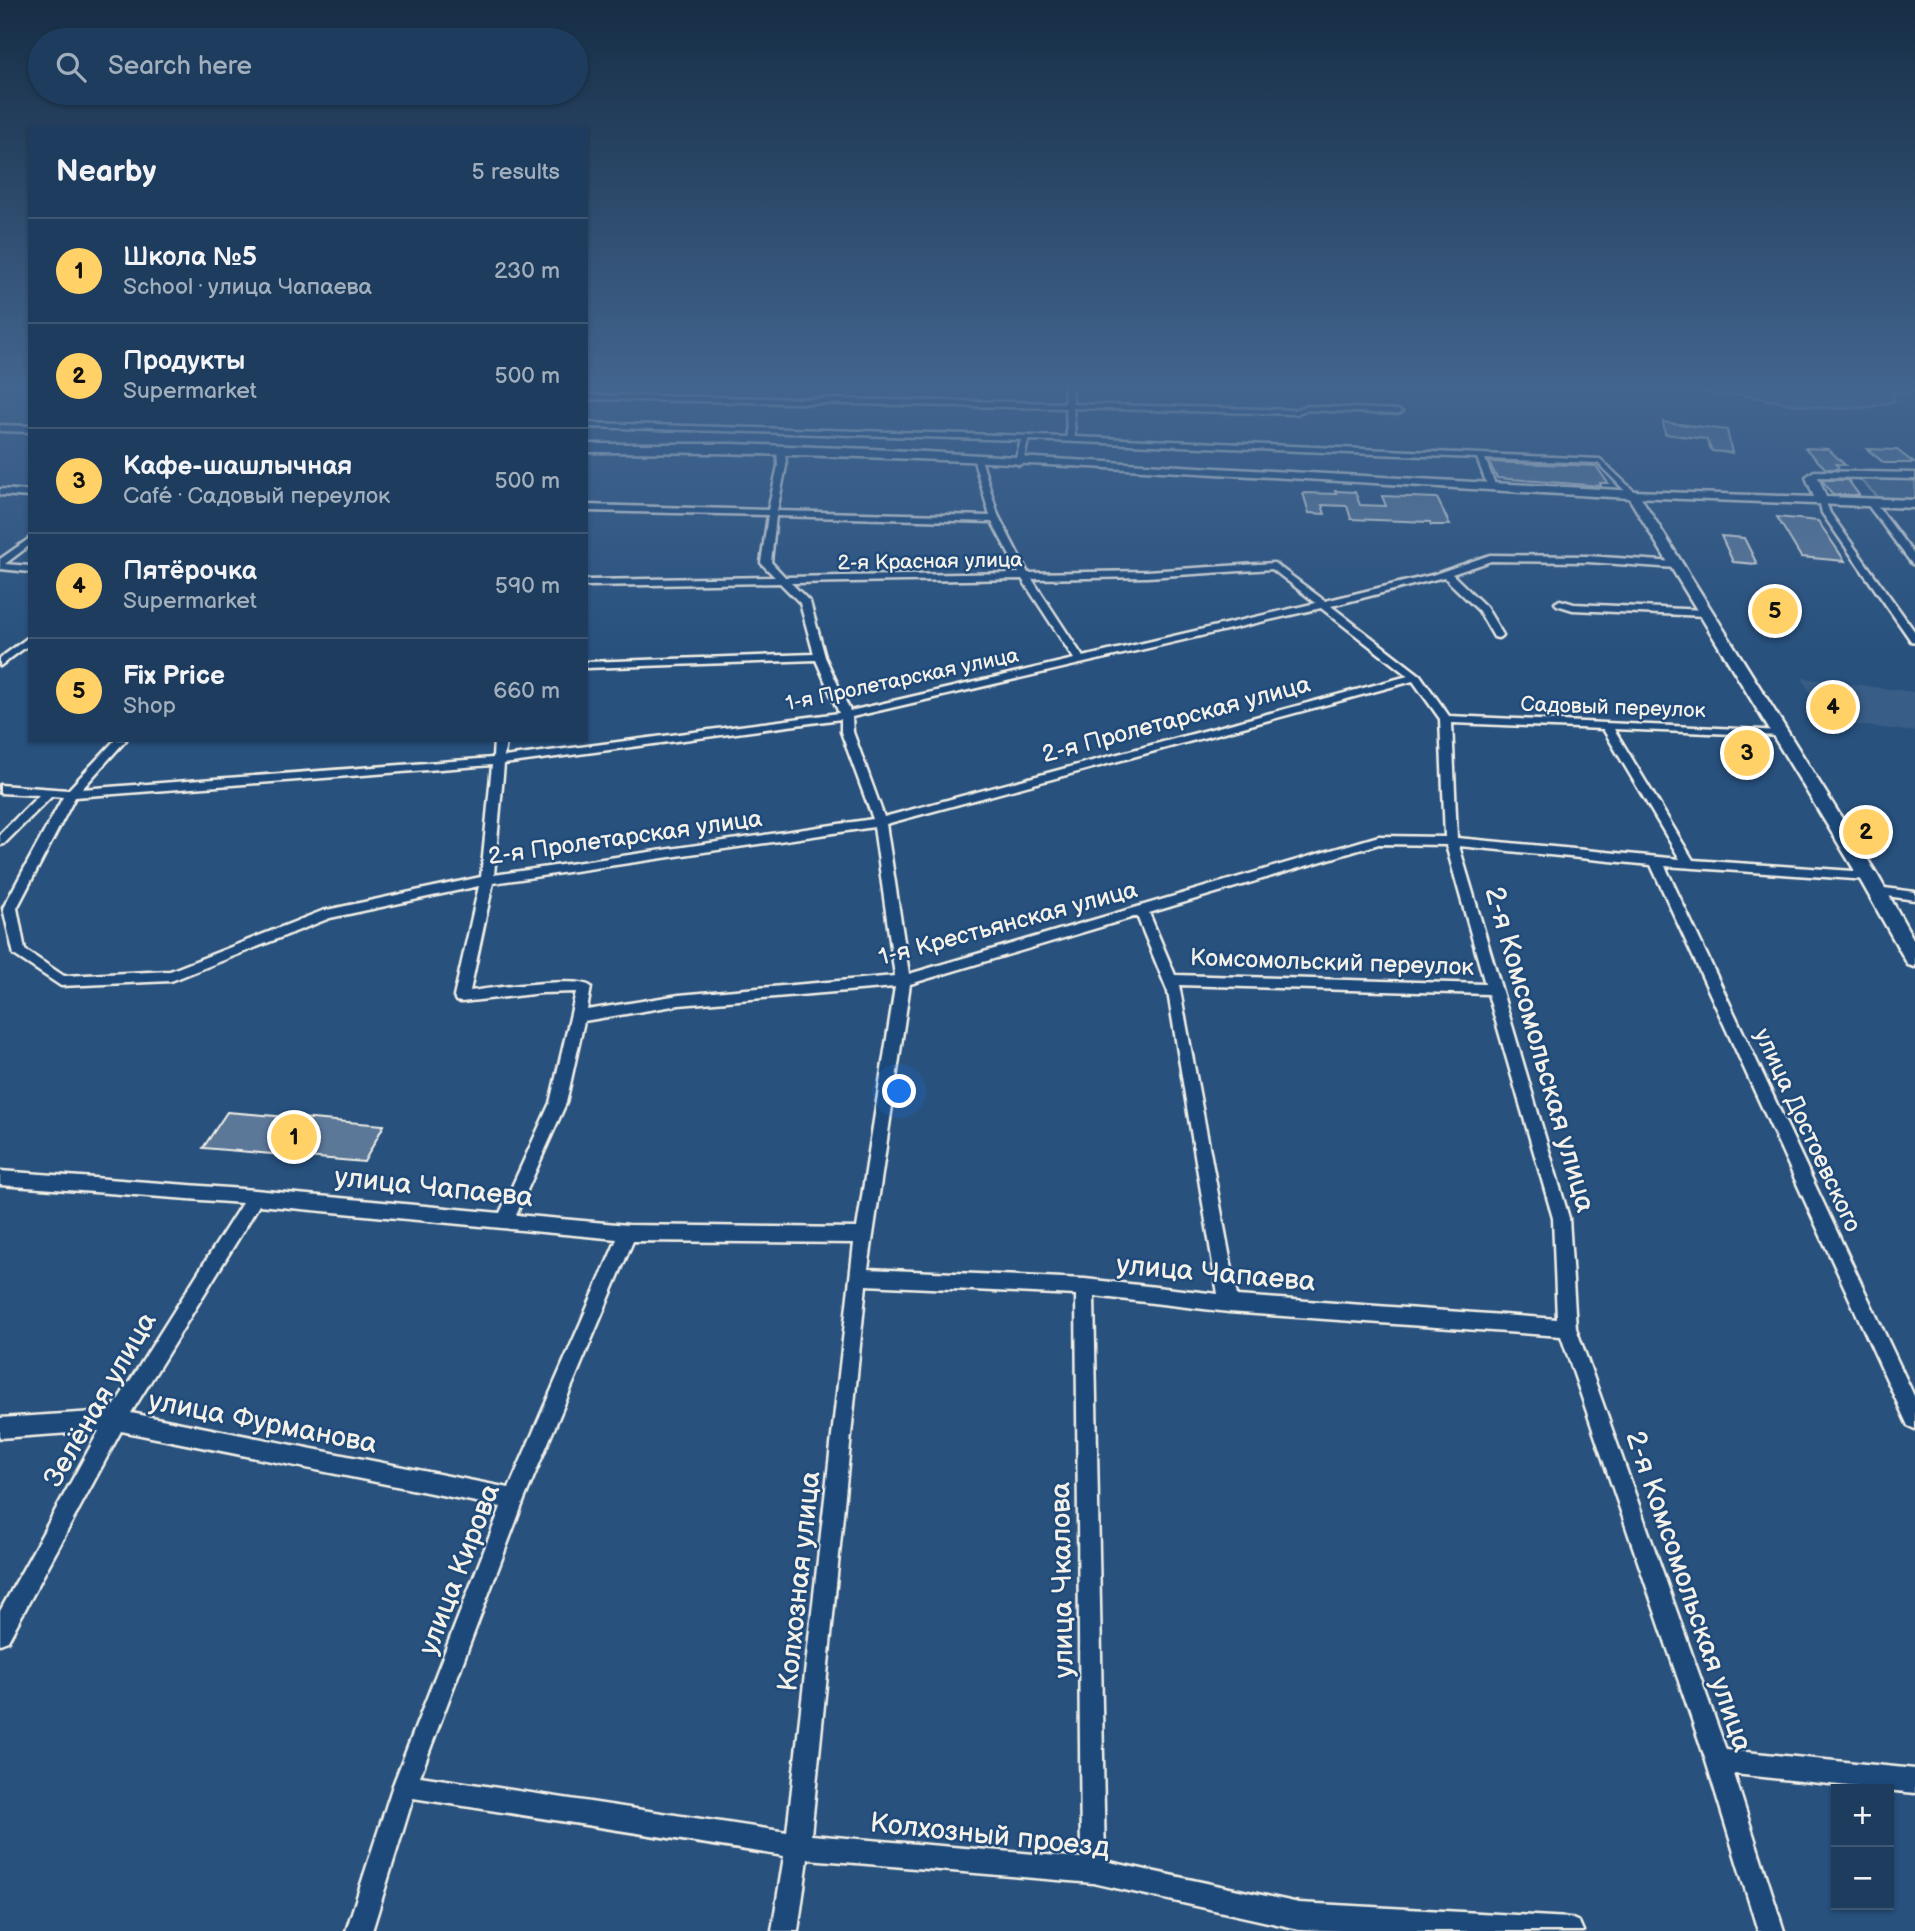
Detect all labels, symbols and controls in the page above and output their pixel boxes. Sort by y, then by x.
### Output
search box [28,28,588,105]
icon: search [52,48,90,86]
text: Search here [108,51,252,82]
text: Nearby [56,154,156,190]
text: 5 results [472,158,560,186]
text: Школа №5 [123,242,257,273]
text: 1 [74,257,84,285]
text: 230 m [494,257,560,285]
text: School · улица Чапаева [123,273,372,301]
text: Продукты [123,346,245,377]
text: 2 [72,362,86,390]
text: 500 m [495,362,560,390]
text: Supermarket [123,377,257,405]
text: Кафе-шашлычная [123,451,352,482]
text: 3 [72,467,86,495]
text: 500 m [495,467,560,495]
text: Café · Садовый переулок [123,482,390,510]
street label: 2-я Красная улица [837,547,1023,576]
text: Пятёрочка [123,556,257,587]
text: 4 [72,572,86,600]
text: 590 m [495,572,560,600]
pin: 5 [1752,585,1798,637]
text: Supermarket [123,587,257,615]
street label: 1-я Пролетарская улица [783,642,1022,716]
text: Fix Price [123,661,225,692]
street label: 2-я Пролетарская улица [1039,670,1313,769]
text: 5 [72,677,86,705]
text: 660 m [493,677,560,705]
pin: 4 [1810,681,1856,733]
text: Shop [123,692,176,720]
street label: Садовый переулок [1520,692,1706,723]
pin: 3 [1724,727,1770,779]
street label: 2-я Пролетарская улица [486,804,764,871]
pin: 2 [1843,806,1889,858]
street label: 1-я Крестьянская улица [876,875,1141,972]
street label: 2-я Комсомольская улица [1477,883,1602,1216]
street label: Комсомольский переулок [1190,943,1475,982]
street label: улица Достоевского [1748,1024,1867,1237]
your location [882,1074,916,1108]
pin: 1 [271,1111,317,1163]
street label: улица Чапаева [333,1161,535,1214]
street label: улица Чапаева [1115,1248,1317,1299]
street label: Зелёная улица [37,1306,164,1493]
street label: улица Фурманова [146,1384,380,1461]
street label: 2-я Комсомольская улица [1618,1427,1759,1757]
street label: Колхозная улица [772,1469,828,1693]
street label: улица Кирова [412,1479,507,1660]
street label: улица Чкалова [1044,1481,1081,1678]
map controls [1831,1784,1894,1910]
button: + [1831,1784,1894,1847]
street label: Колхозный проезд [868,1807,1111,1864]
button: − [1831,1847,1894,1910]

